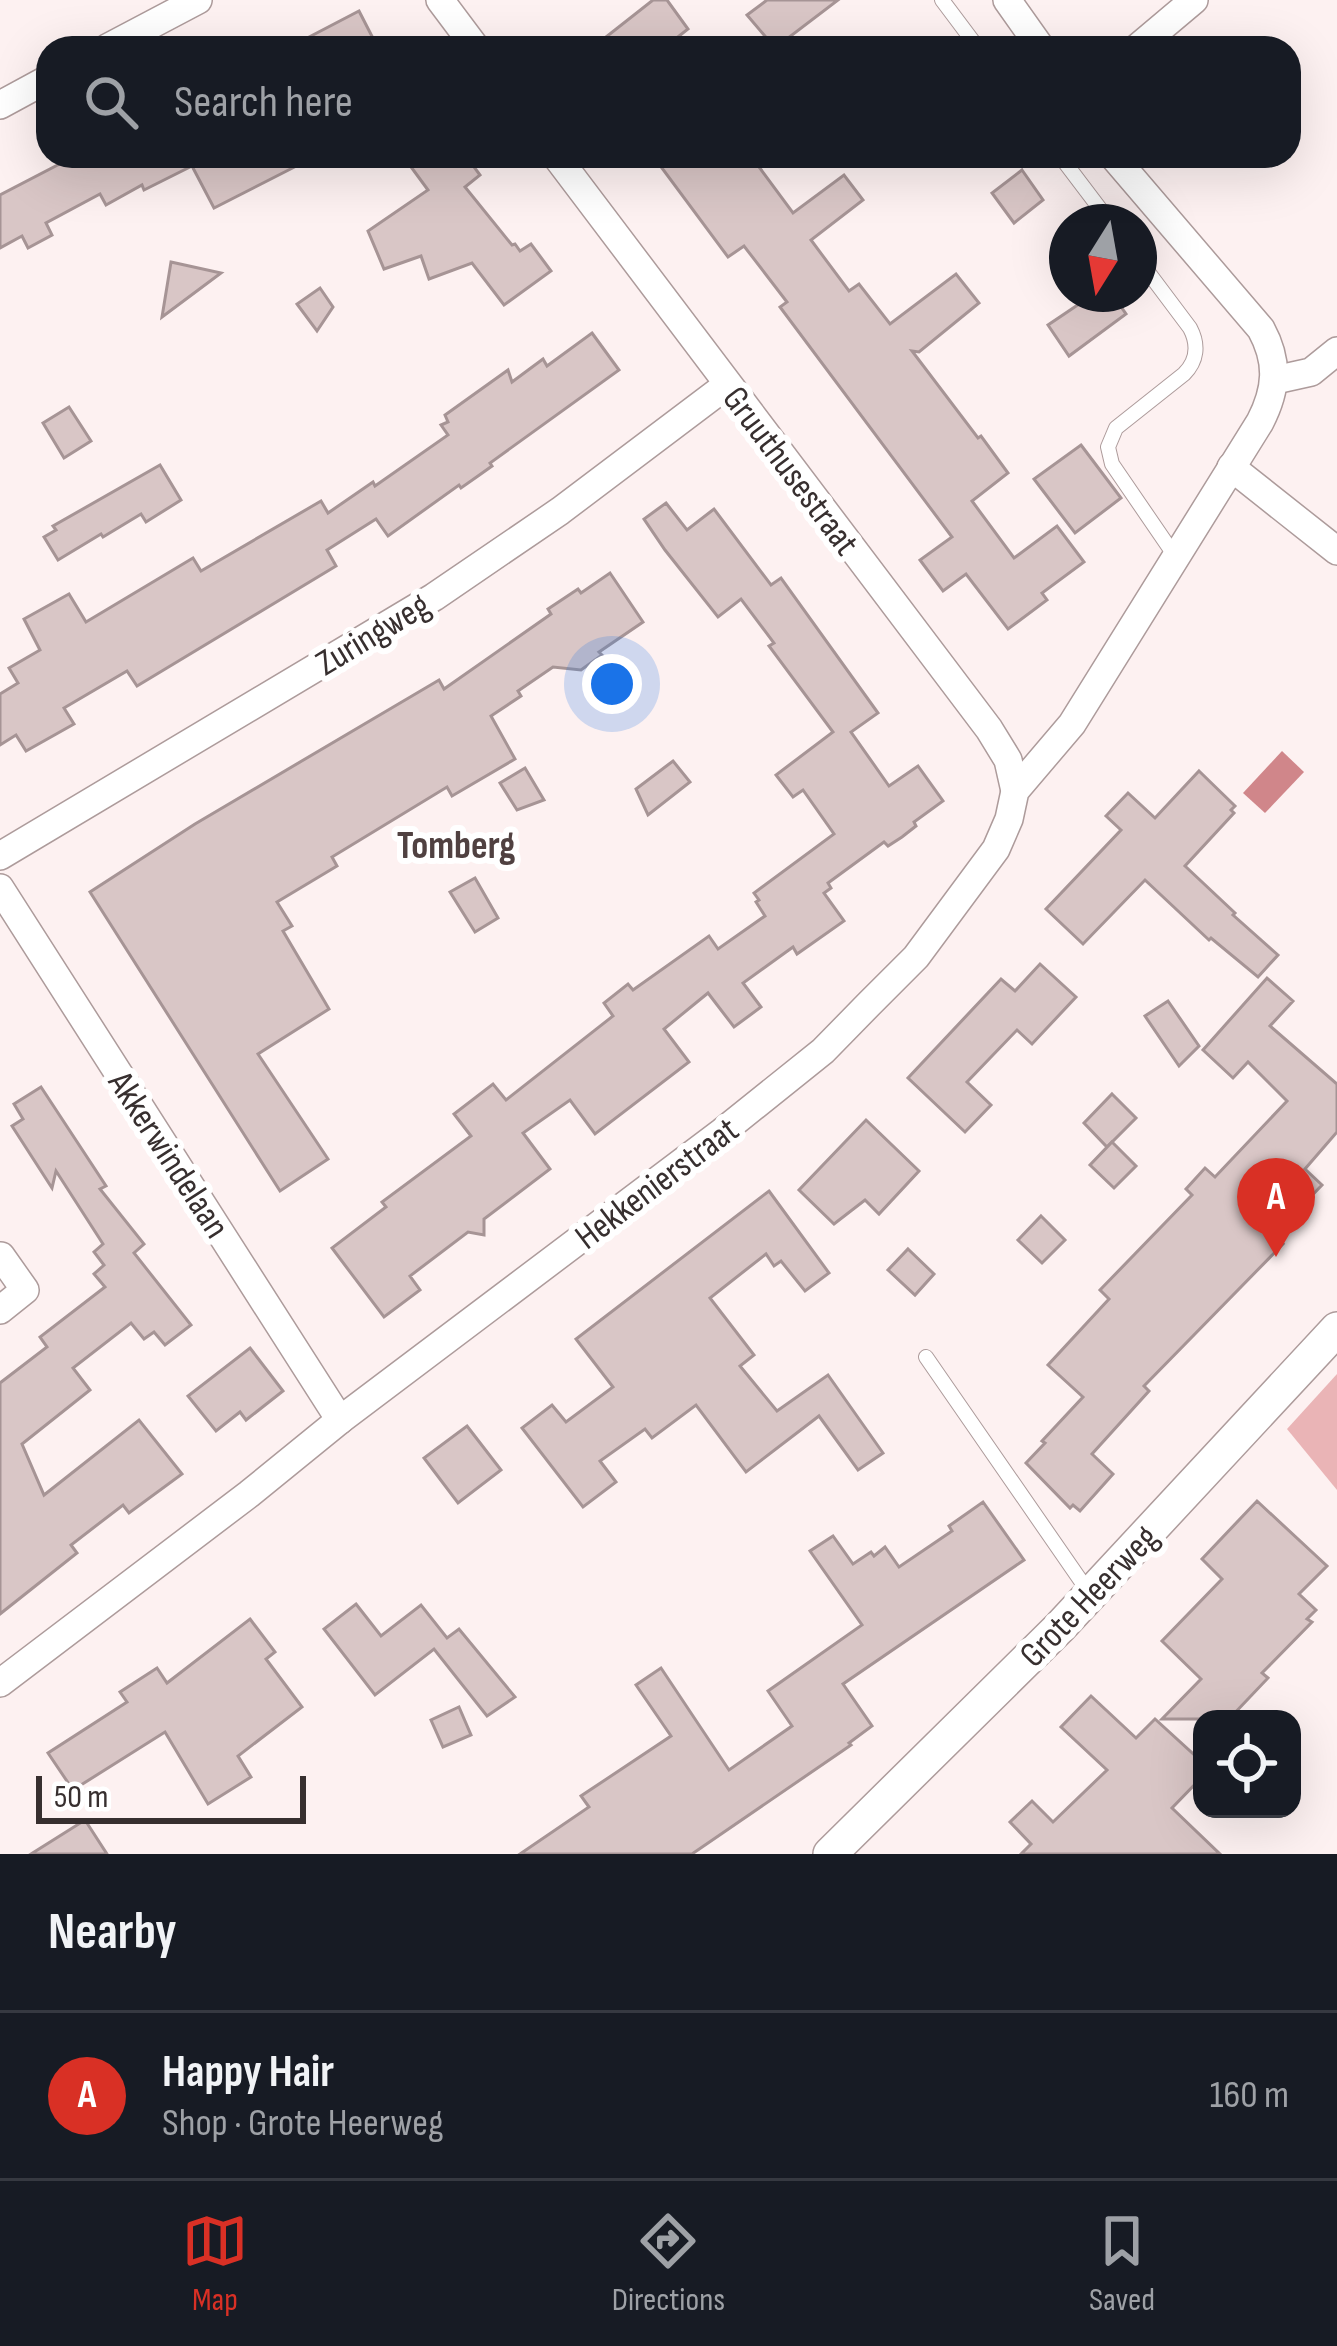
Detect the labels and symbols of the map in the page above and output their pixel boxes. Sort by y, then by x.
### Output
north arrow [1049,204,1157,312]
street label: Gruuthusestraat [713,379,867,564]
street label: Zuringweg [309,585,438,686]
your location [582,654,642,714]
district label: Tomberg [397,823,515,870]
street label: Akkerwindelaan [98,1063,238,1247]
street label: Hekkenierstraat [568,1109,747,1259]
pin: A [1237,1158,1315,1257]
street label: Grote Heerweg [1012,1517,1168,1677]
scale bar [36,1770,306,1823]

